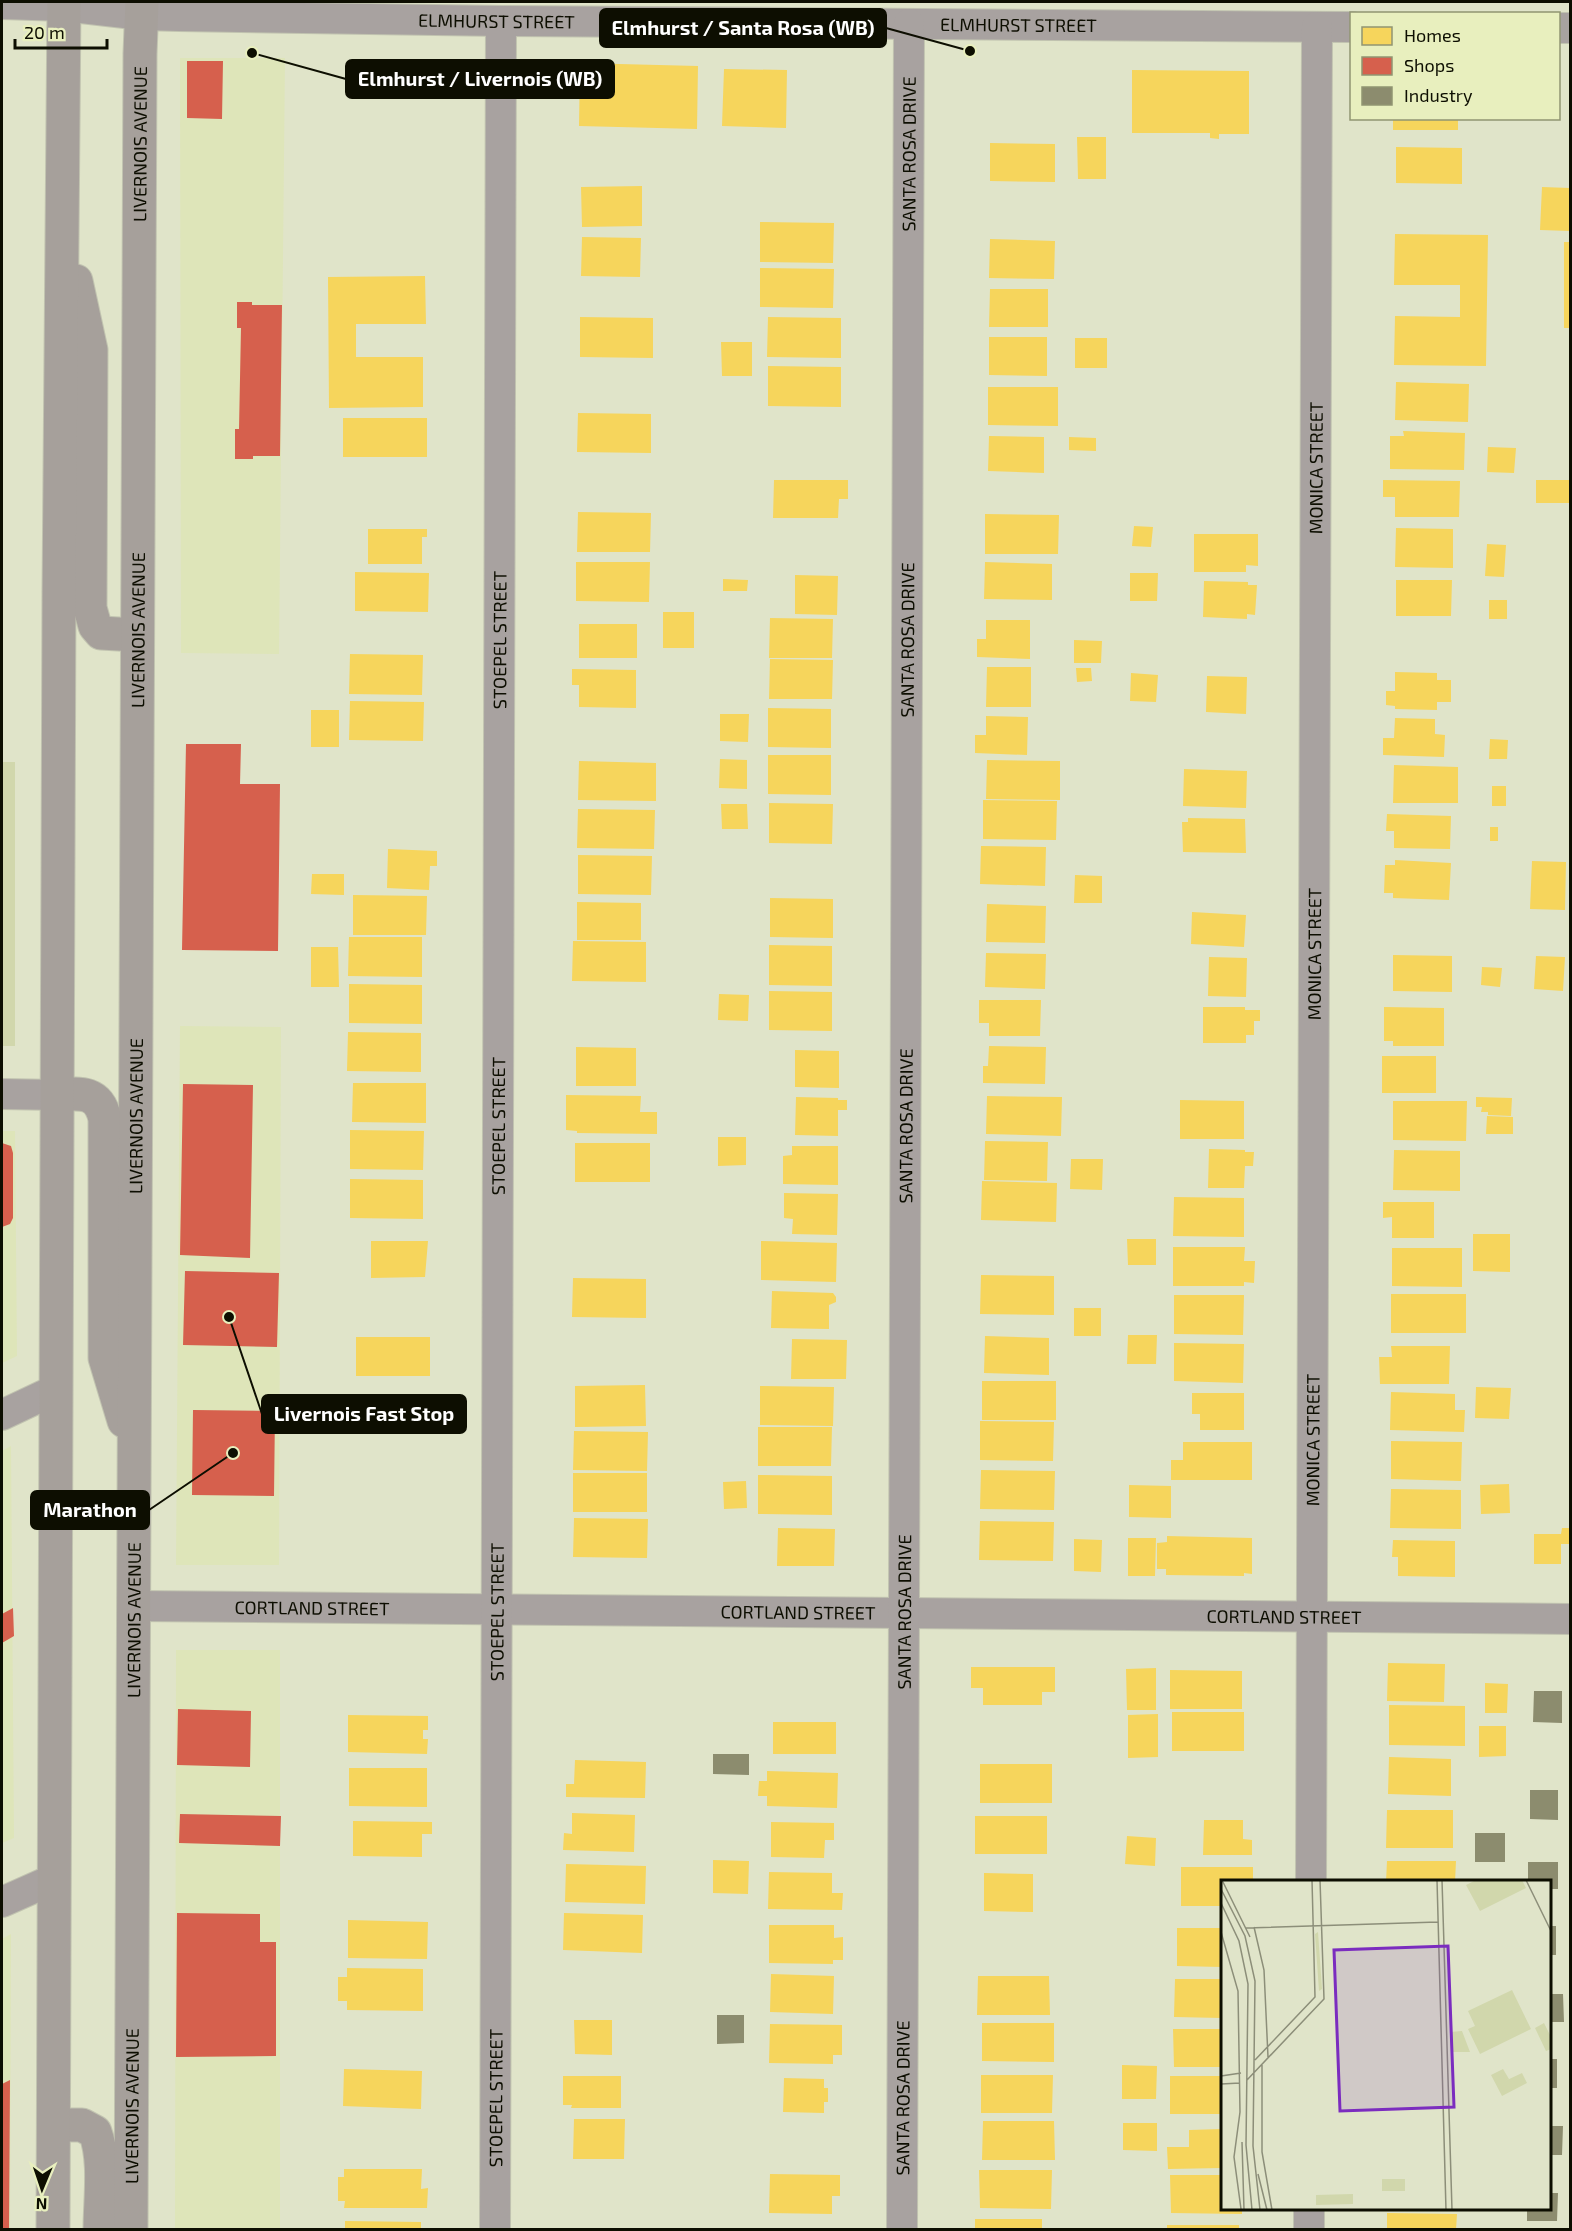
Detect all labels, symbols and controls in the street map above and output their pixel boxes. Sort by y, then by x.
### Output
street label: ELMHURST STREET [418,9,575,33]
callout: Elmhurst / Santa Rosa (WB) [600,9,886,47]
scale bar [15,12,106,50]
legend [1350,12,1560,120]
street label: ELMHURST STREET [940,13,1097,36]
text: Elmhurst / Santa Rosa (WB) [612,15,874,39]
text: 20 m [24,21,65,43]
text: Homes [1404,24,1461,46]
text: Shops [1404,54,1454,76]
callout: Elmhurst / Livernois (WB) [346,60,614,98]
street label: LIVERNOIS AVENUE [128,66,151,222]
text: Elmhurst / Livernois (WB) [358,66,602,90]
street label: SANTA ROSA DRIVE [897,76,920,232]
text: Industry [1404,84,1473,106]
street label: MONICA STREET [1304,401,1327,534]
street label: LIVERNOIS AVENUE [126,552,149,708]
street label: SANTA ROSA DRIVE [896,562,918,718]
street label: STOEPEL STREET [488,570,511,709]
street label: MONICA STREET [1303,887,1325,1020]
street label: LIVERNOIS AVENUE [124,1038,147,1194]
street label: SANTA ROSA DRIVE [894,1048,917,1204]
street label: STOEPEL STREET [487,1056,509,1195]
street label: MONICA STREET [1301,1373,1324,1506]
callout: Livernois Fast Stop [262,1395,466,1433]
text: Livernois Fast Stop [274,1401,454,1425]
callout: Marathon [31,1491,149,1529]
text: Marathon [43,1497,137,1521]
street label: SANTA ROSA DRIVE [893,1534,915,1690]
street label: LIVERNOIS AVENUE [122,1542,145,1698]
street label: STOEPEL STREET [485,1542,508,1681]
street label: CORTLAND STREET [234,1596,390,1619]
street label: CORTLAND STREET [720,1600,876,1624]
street label: CORTLAND STREET [1206,1605,1362,1628]
inset map [1221,1880,1551,2210]
street label: SANTA ROSA DRIVE [891,2020,914,2176]
street label: LIVERNOIS AVENUE [120,2028,143,2184]
street label: STOEPEL STREET [484,2028,507,2167]
north arrow [12,2159,72,2219]
text: N [35,2195,48,2214]

